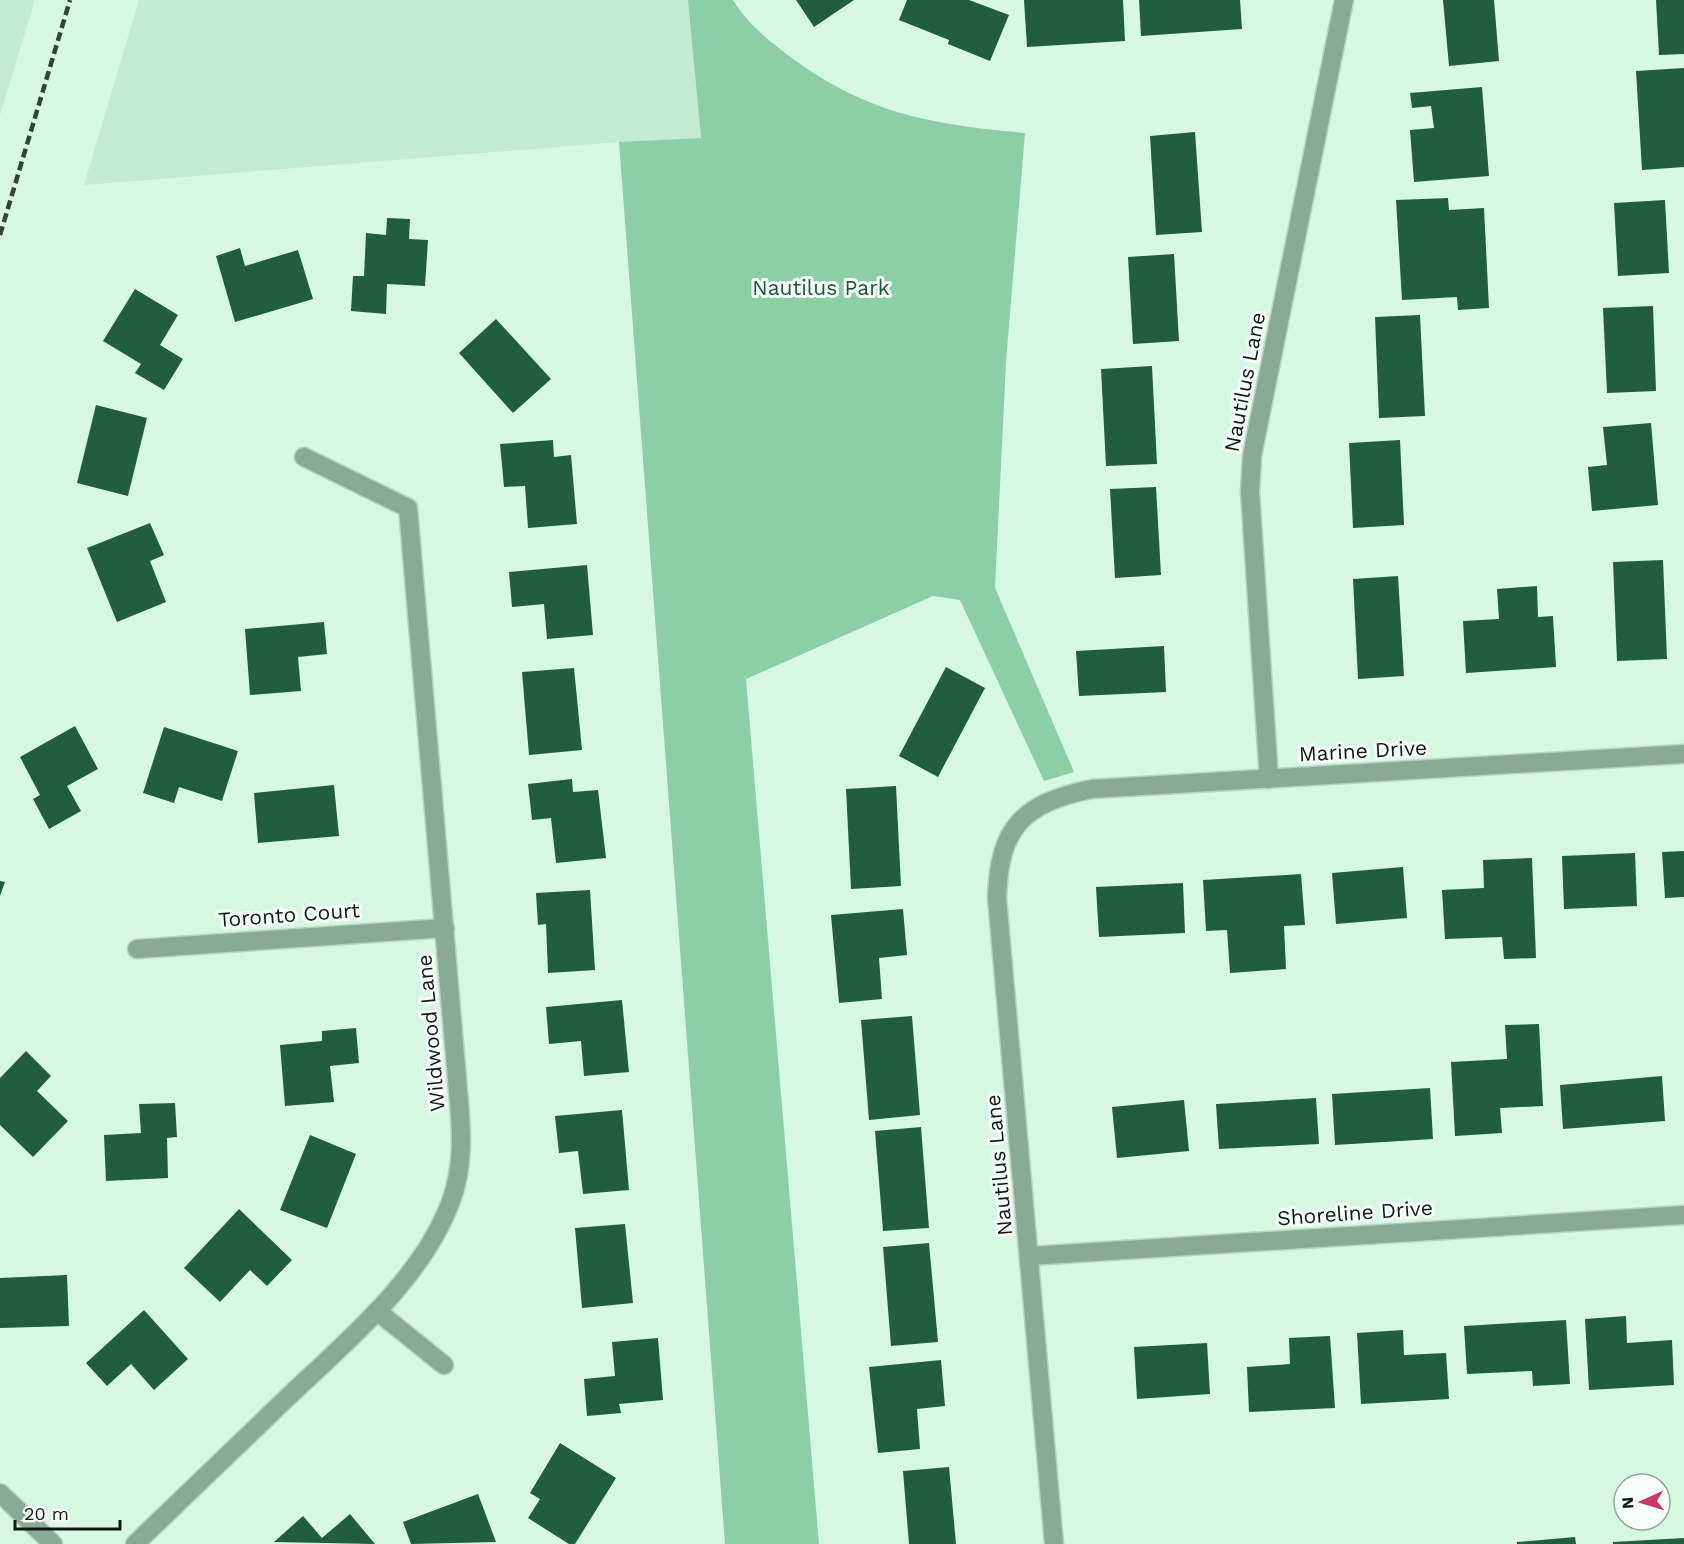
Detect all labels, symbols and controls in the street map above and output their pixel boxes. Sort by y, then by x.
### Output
park label: Nautilus Park [752,275,890,300]
street label: Nautilus Lane [1219,310,1270,454]
street label: Marine Drive [1298,735,1428,766]
street label: Toronto Court [217,897,361,932]
street label: Wildwood Lane [411,953,450,1113]
street label: Nautilus Lane [980,1093,1017,1237]
street label: Shoreline Drive [1276,1195,1434,1230]
north arrow [1612,1472,1672,1532]
scale bar [15,1493,120,1531]
text: N [1618,1496,1637,1510]
text: 20 m [24,1503,69,1524]

